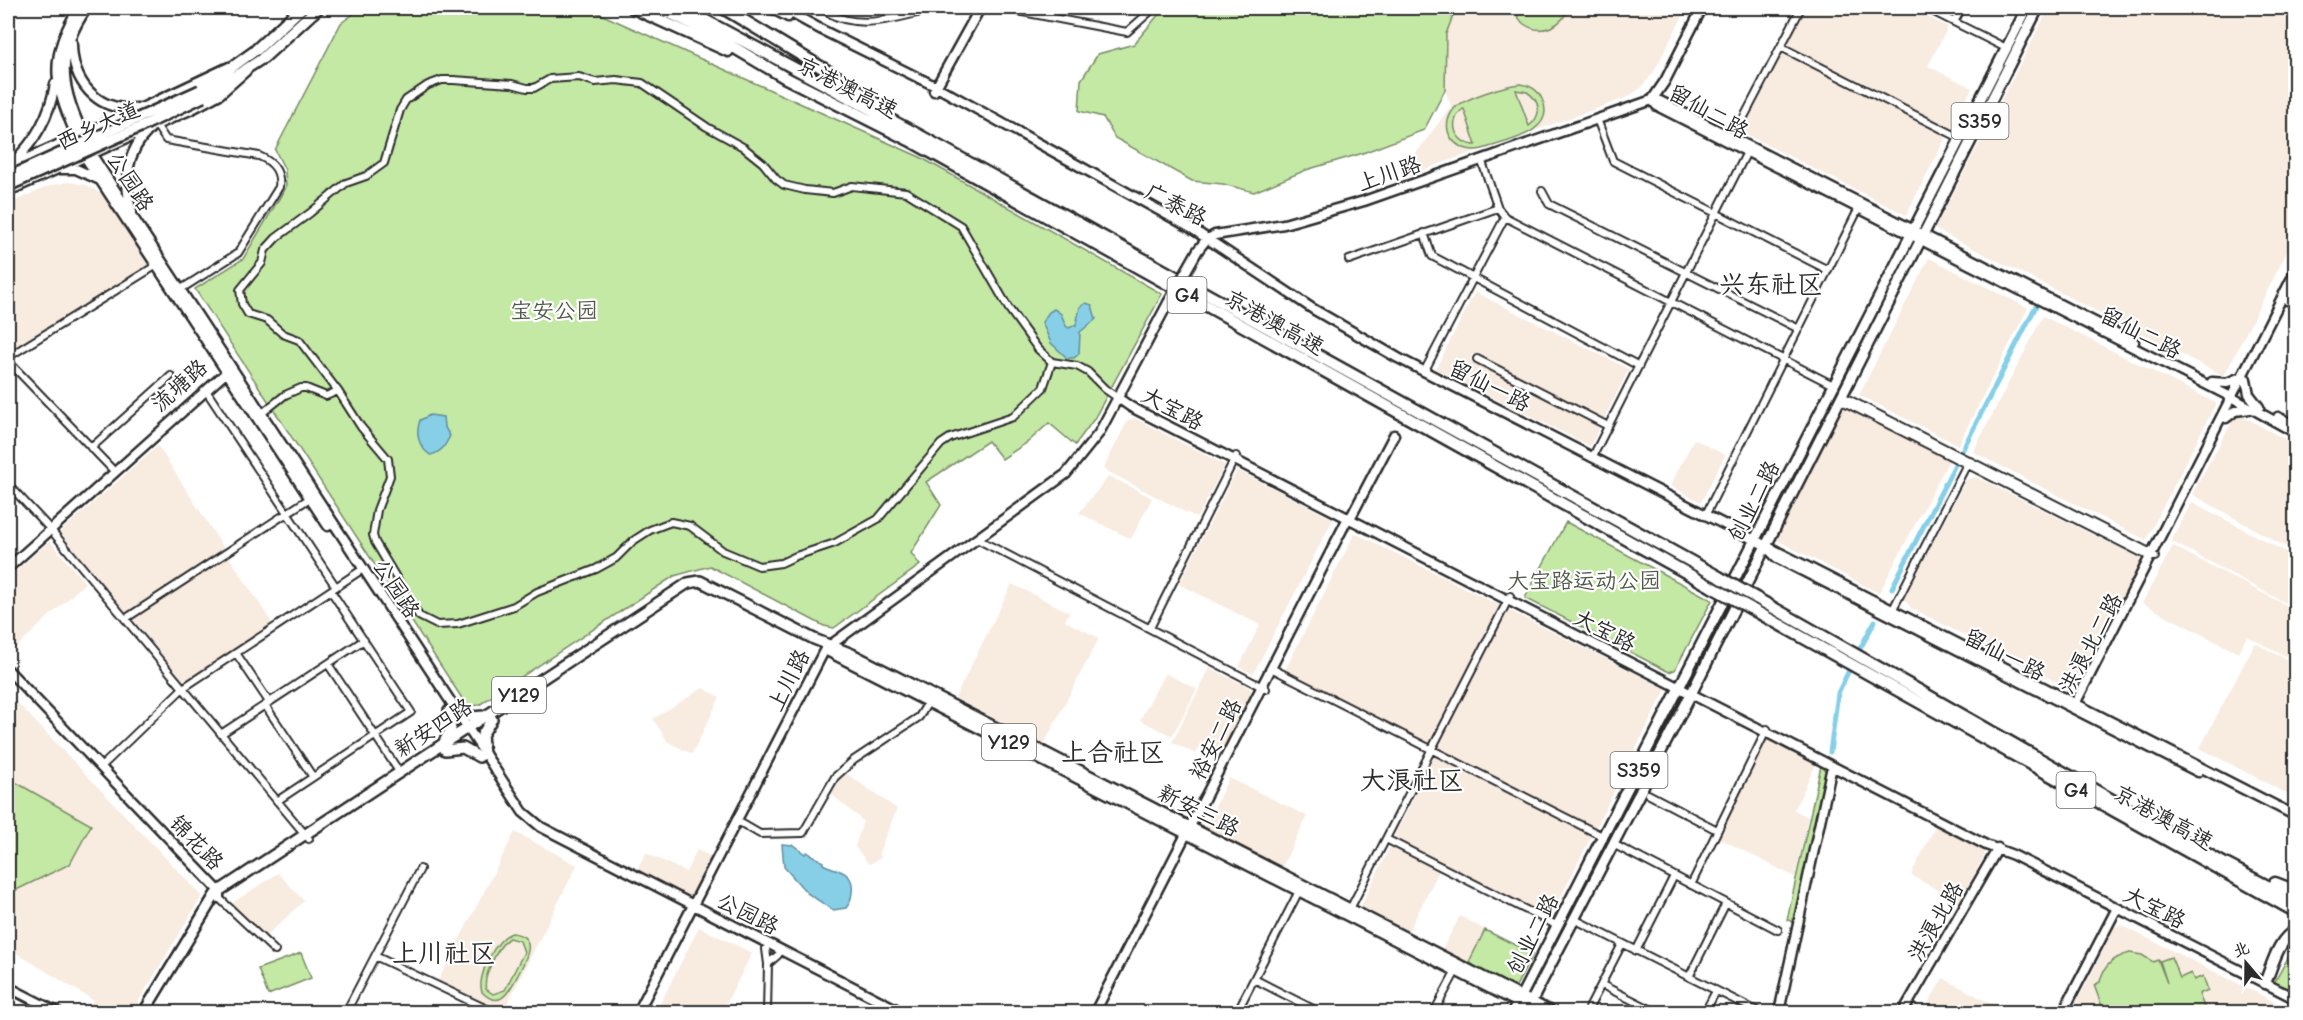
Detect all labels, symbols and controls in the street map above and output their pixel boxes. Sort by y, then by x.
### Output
street label: 京港澳高速 [793,51,902,124]
street label: 留仙二路 [1664,79,1753,145]
street label: 西乡大道 [53,96,144,156]
road number: S359 [1952,103,2008,139]
street label: 公园路 [101,147,159,216]
street label: 上川路 [1354,151,1425,197]
street label: 广泰路 [1140,178,1211,231]
district label: 兴东社区 [1719,270,1823,300]
road number: G4 [1168,277,1206,313]
street label: 京港澳高速 [1220,285,1329,361]
park label: 宝安公园 [510,298,598,324]
street label: 留仙二路 [2095,301,2186,364]
street label: 流塘路 [146,354,213,417]
street label: 留仙一路 [1444,354,1535,417]
street label: 大宝路 [1137,382,1208,436]
street label: 创业二路 [1722,456,1785,547]
street label: 公园路 [367,554,425,623]
park label: 大宝路运动公园 [1507,568,1661,594]
street label: 洪浪北二路 [2054,589,2128,698]
street label: 大宝路 [1569,604,1640,657]
street label: 留仙一路 [1959,623,2050,686]
street label: 上川路 [762,645,815,716]
road number: Y129 [492,677,546,713]
street label: 新安四路 [390,693,478,763]
street label: 裕安二路 [1184,694,1247,785]
road number: Y129 [982,724,1036,760]
district label: 上合社区 [1061,738,1165,768]
road number: S359 [1610,752,1668,788]
district label: 大浪社区 [1360,766,1464,796]
road number: G4 [2056,772,2096,808]
street label: 新安三路 [1153,779,1244,842]
street label: 京港澳高速 [2109,780,2218,856]
street label: 锦花路 [164,810,229,875]
street label: 洪浪北路 [1903,877,1969,966]
street label: 大宝路 [2119,881,2190,934]
street label: 公园路 [712,887,783,940]
street label: 创业二路 [1501,889,1564,980]
north arrow [2216,933,2276,993]
district label: 上川社区 [392,939,496,969]
text: 北 [2231,939,2252,961]

